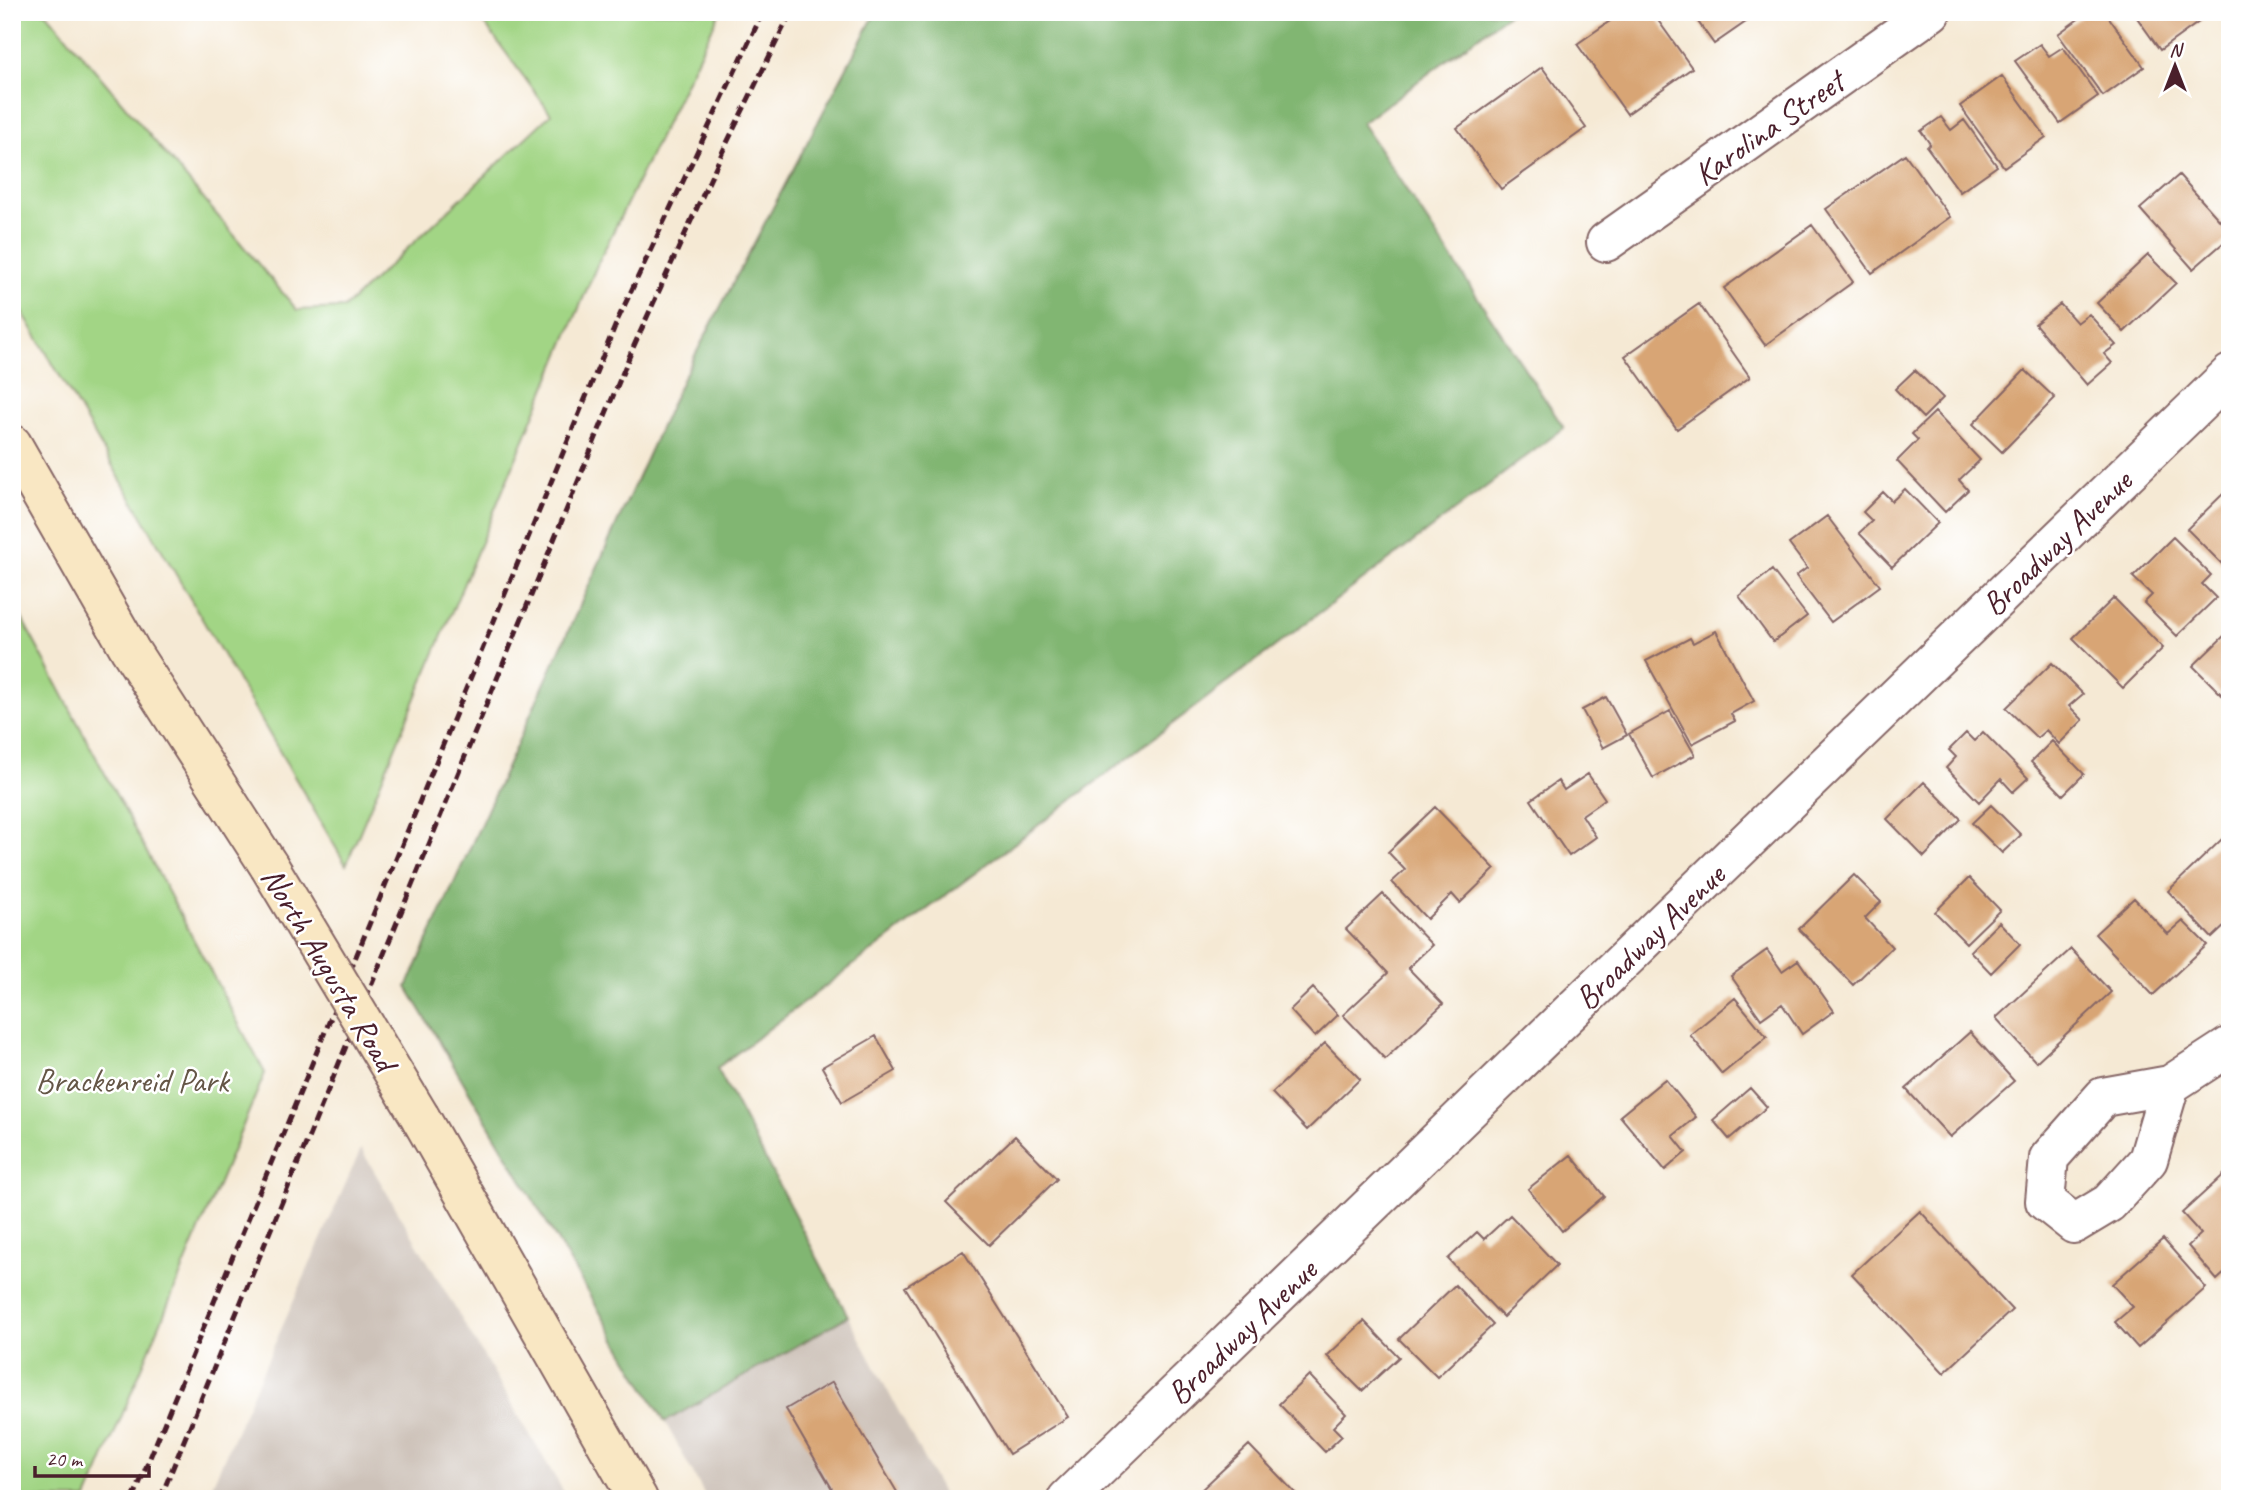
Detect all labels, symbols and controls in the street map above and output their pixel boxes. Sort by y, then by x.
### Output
north arrow [2140,32,2210,102]
text: N [2169,38,2184,62]
street label: Karolina Street [1685,58,1855,195]
street label: Broadway Avenue [1973,459,2142,625]
street label: Broadway Avenue [1566,853,1735,1019]
street label: North Augusta Road [252,859,409,1082]
park label: Brackenreid Park [35,1060,230,1102]
street label: Broadway Avenue [1158,1248,1327,1414]
scale bar [35,1434,149,1478]
text: 20 m [46,1446,84,1472]

